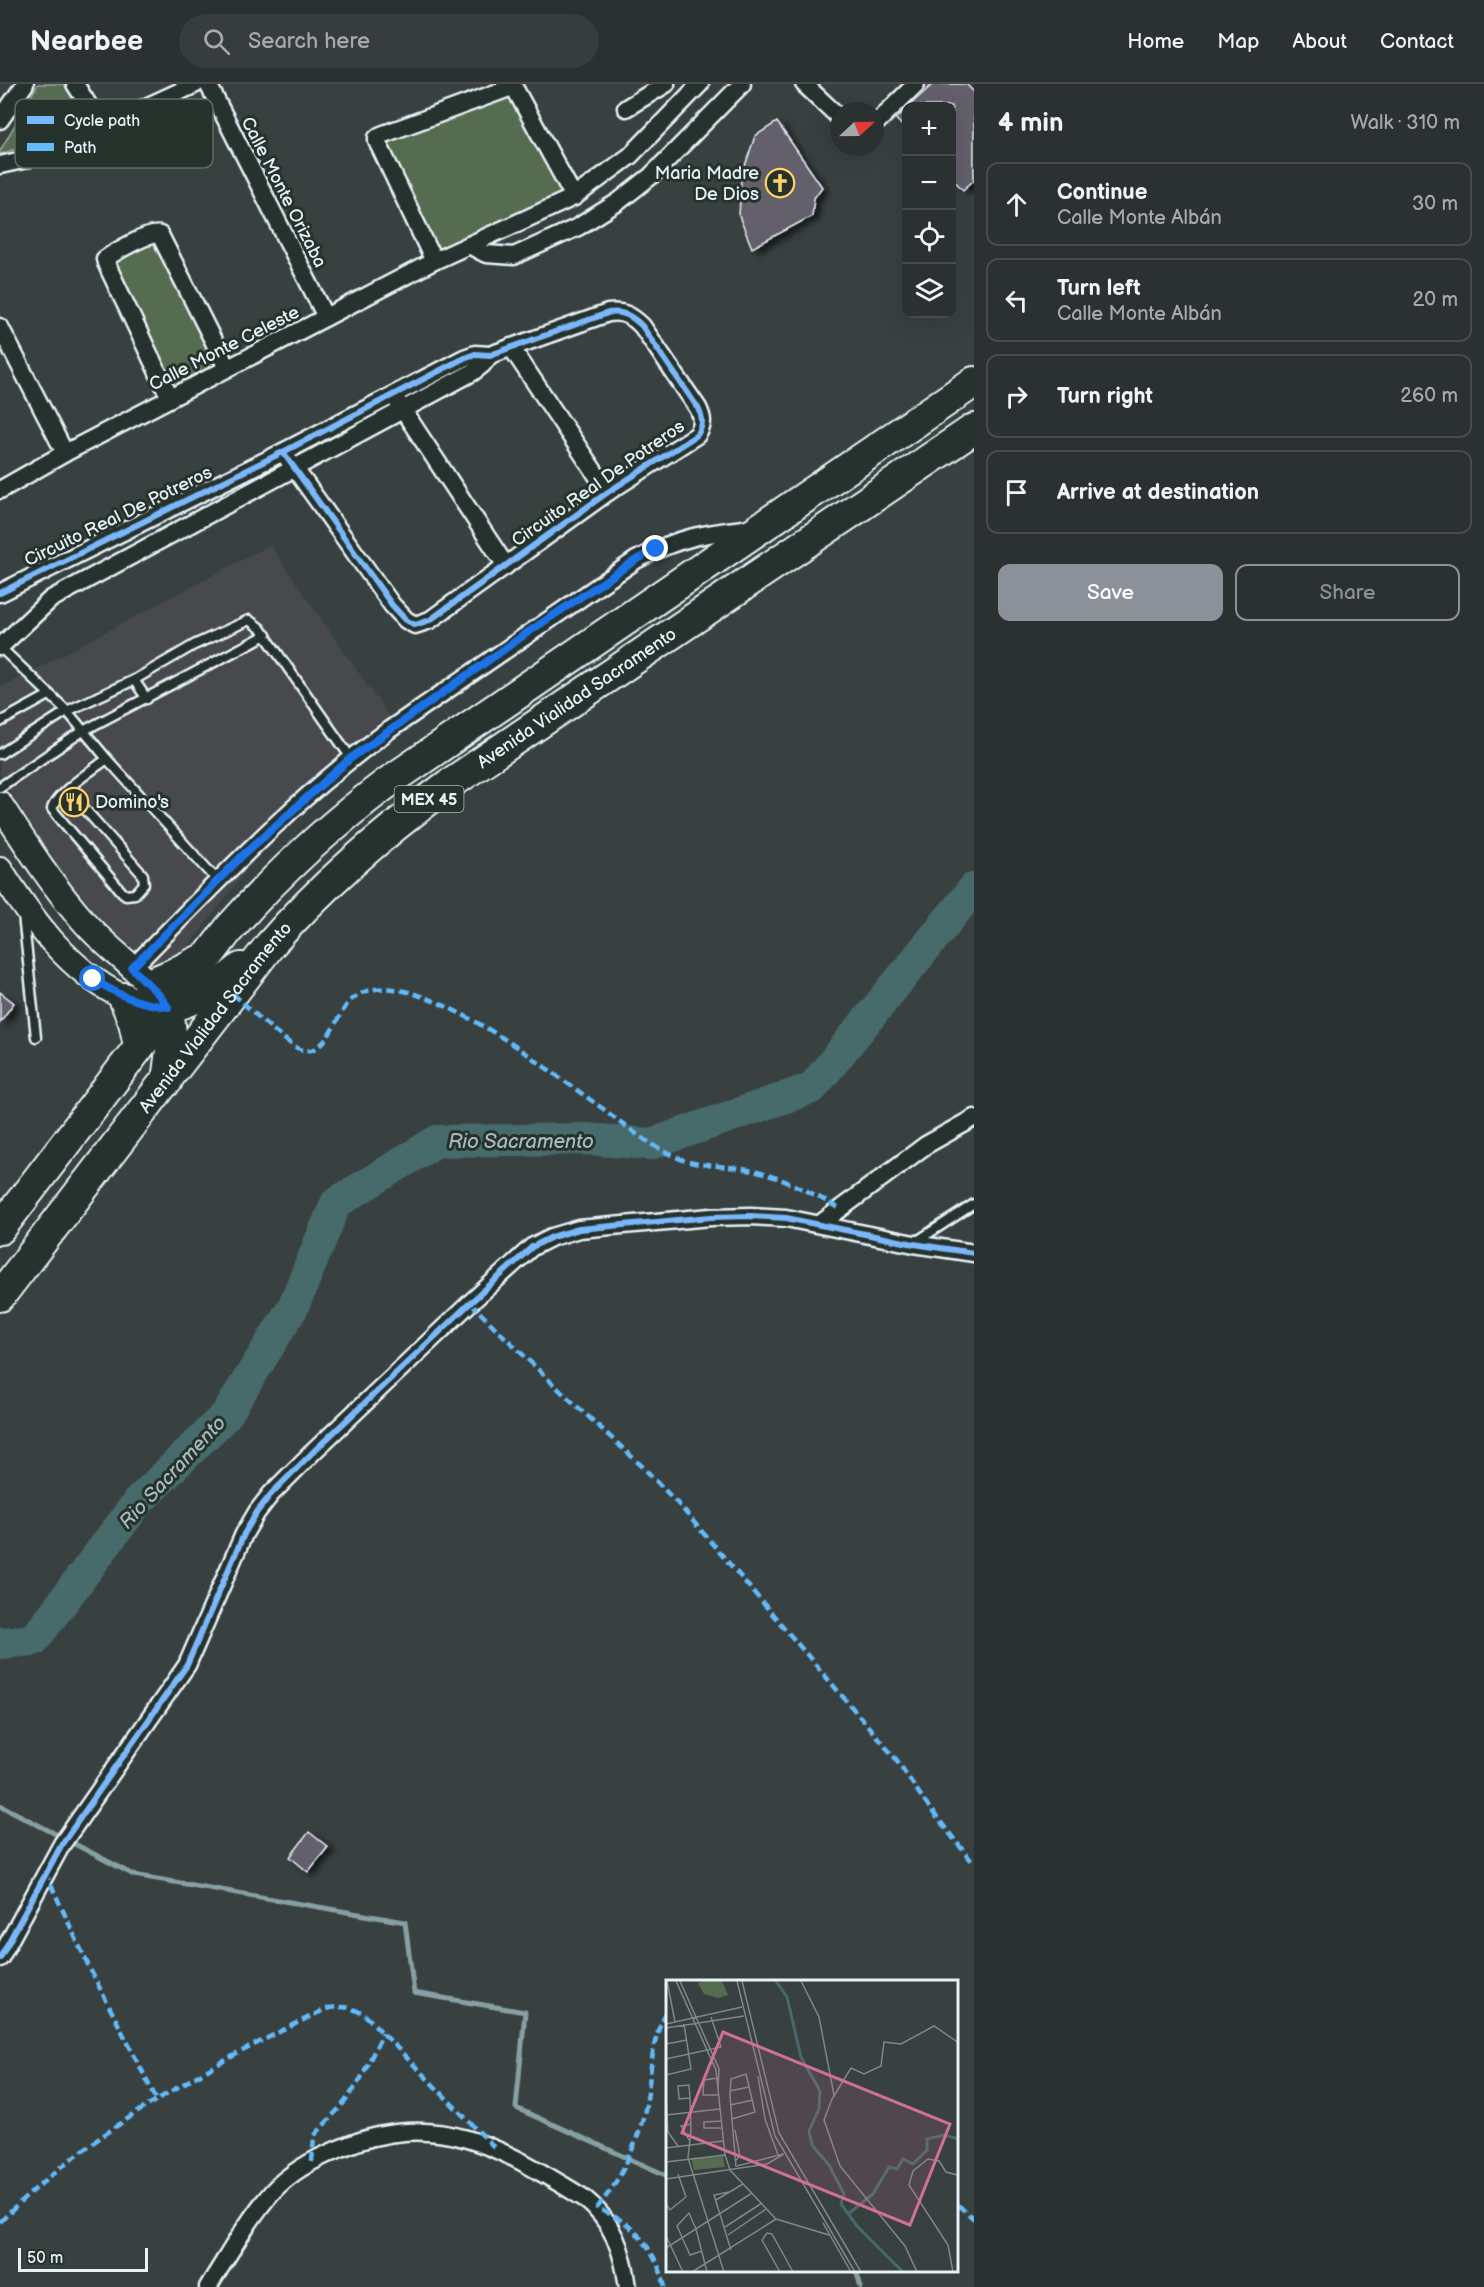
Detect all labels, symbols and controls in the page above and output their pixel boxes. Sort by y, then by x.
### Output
search box [179,14,599,68]
text: Nearbee [30,25,143,58]
icon: search [200,25,233,58]
text: Search here [248,28,370,55]
text: Home [1127,29,1184,54]
text: Map [1217,29,1259,54]
text: About [1292,29,1347,54]
text: Contact [1380,29,1454,54]
legend [15,99,213,168]
north arrow [830,102,884,156]
map controls [902,102,956,318]
button: + [902,102,956,156]
text: 4 min [998,108,1063,139]
text: Walk · 310 m [1351,111,1460,135]
text: Cycle path [64,112,140,131]
street label: Calle Monte Orizaba [236,113,331,271]
text: Path [64,139,96,158]
button: − [902,156,956,210]
place label: Maria Madre De Dios [655,163,759,205]
church icon: Maria Madre De Dios [764,167,796,199]
text: Continue [1057,179,1147,206]
icon: ahead [1000,188,1033,221]
text: 30 m [1412,192,1458,216]
text: Calle Monte Albán [1057,206,1222,230]
button: locate [902,210,956,264]
button: layers [902,264,956,318]
text: Turn left [1057,275,1141,302]
icon: left [1000,284,1033,317]
text: 20 m [1413,288,1458,312]
street label: Calle Monte Celeste [146,301,303,395]
text: Calle Monte Albán [1057,302,1222,326]
icon: right [1000,380,1033,413]
text: Turn right [1057,383,1153,410]
text: 260 m [1400,384,1458,408]
street label: Circuito Real De Potreros [508,416,689,551]
street label: Circuito Real De Potreros [21,462,216,571]
icon: arrive [1000,476,1033,509]
text: Arrive at destination [1057,479,1259,506]
route end [642,535,668,561]
button: Save [998,564,1223,621]
button: Share [1235,564,1460,621]
street label: Avenida Vialidad Sacramento [473,623,681,773]
restaurant icon: Domino's [58,786,90,818]
road number: MEX 45 [394,786,464,812]
place label: Domino's [95,792,169,813]
street label: Avenida Vialidad Sacramento [135,918,296,1117]
route start [79,965,105,991]
water label: Rio Sacramento [448,1130,594,1154]
water label: Rio Sacramento [114,1411,231,1534]
inset map [666,1980,959,2272]
scale bar [18,2245,148,2272]
text: 50 m [27,2249,63,2268]

